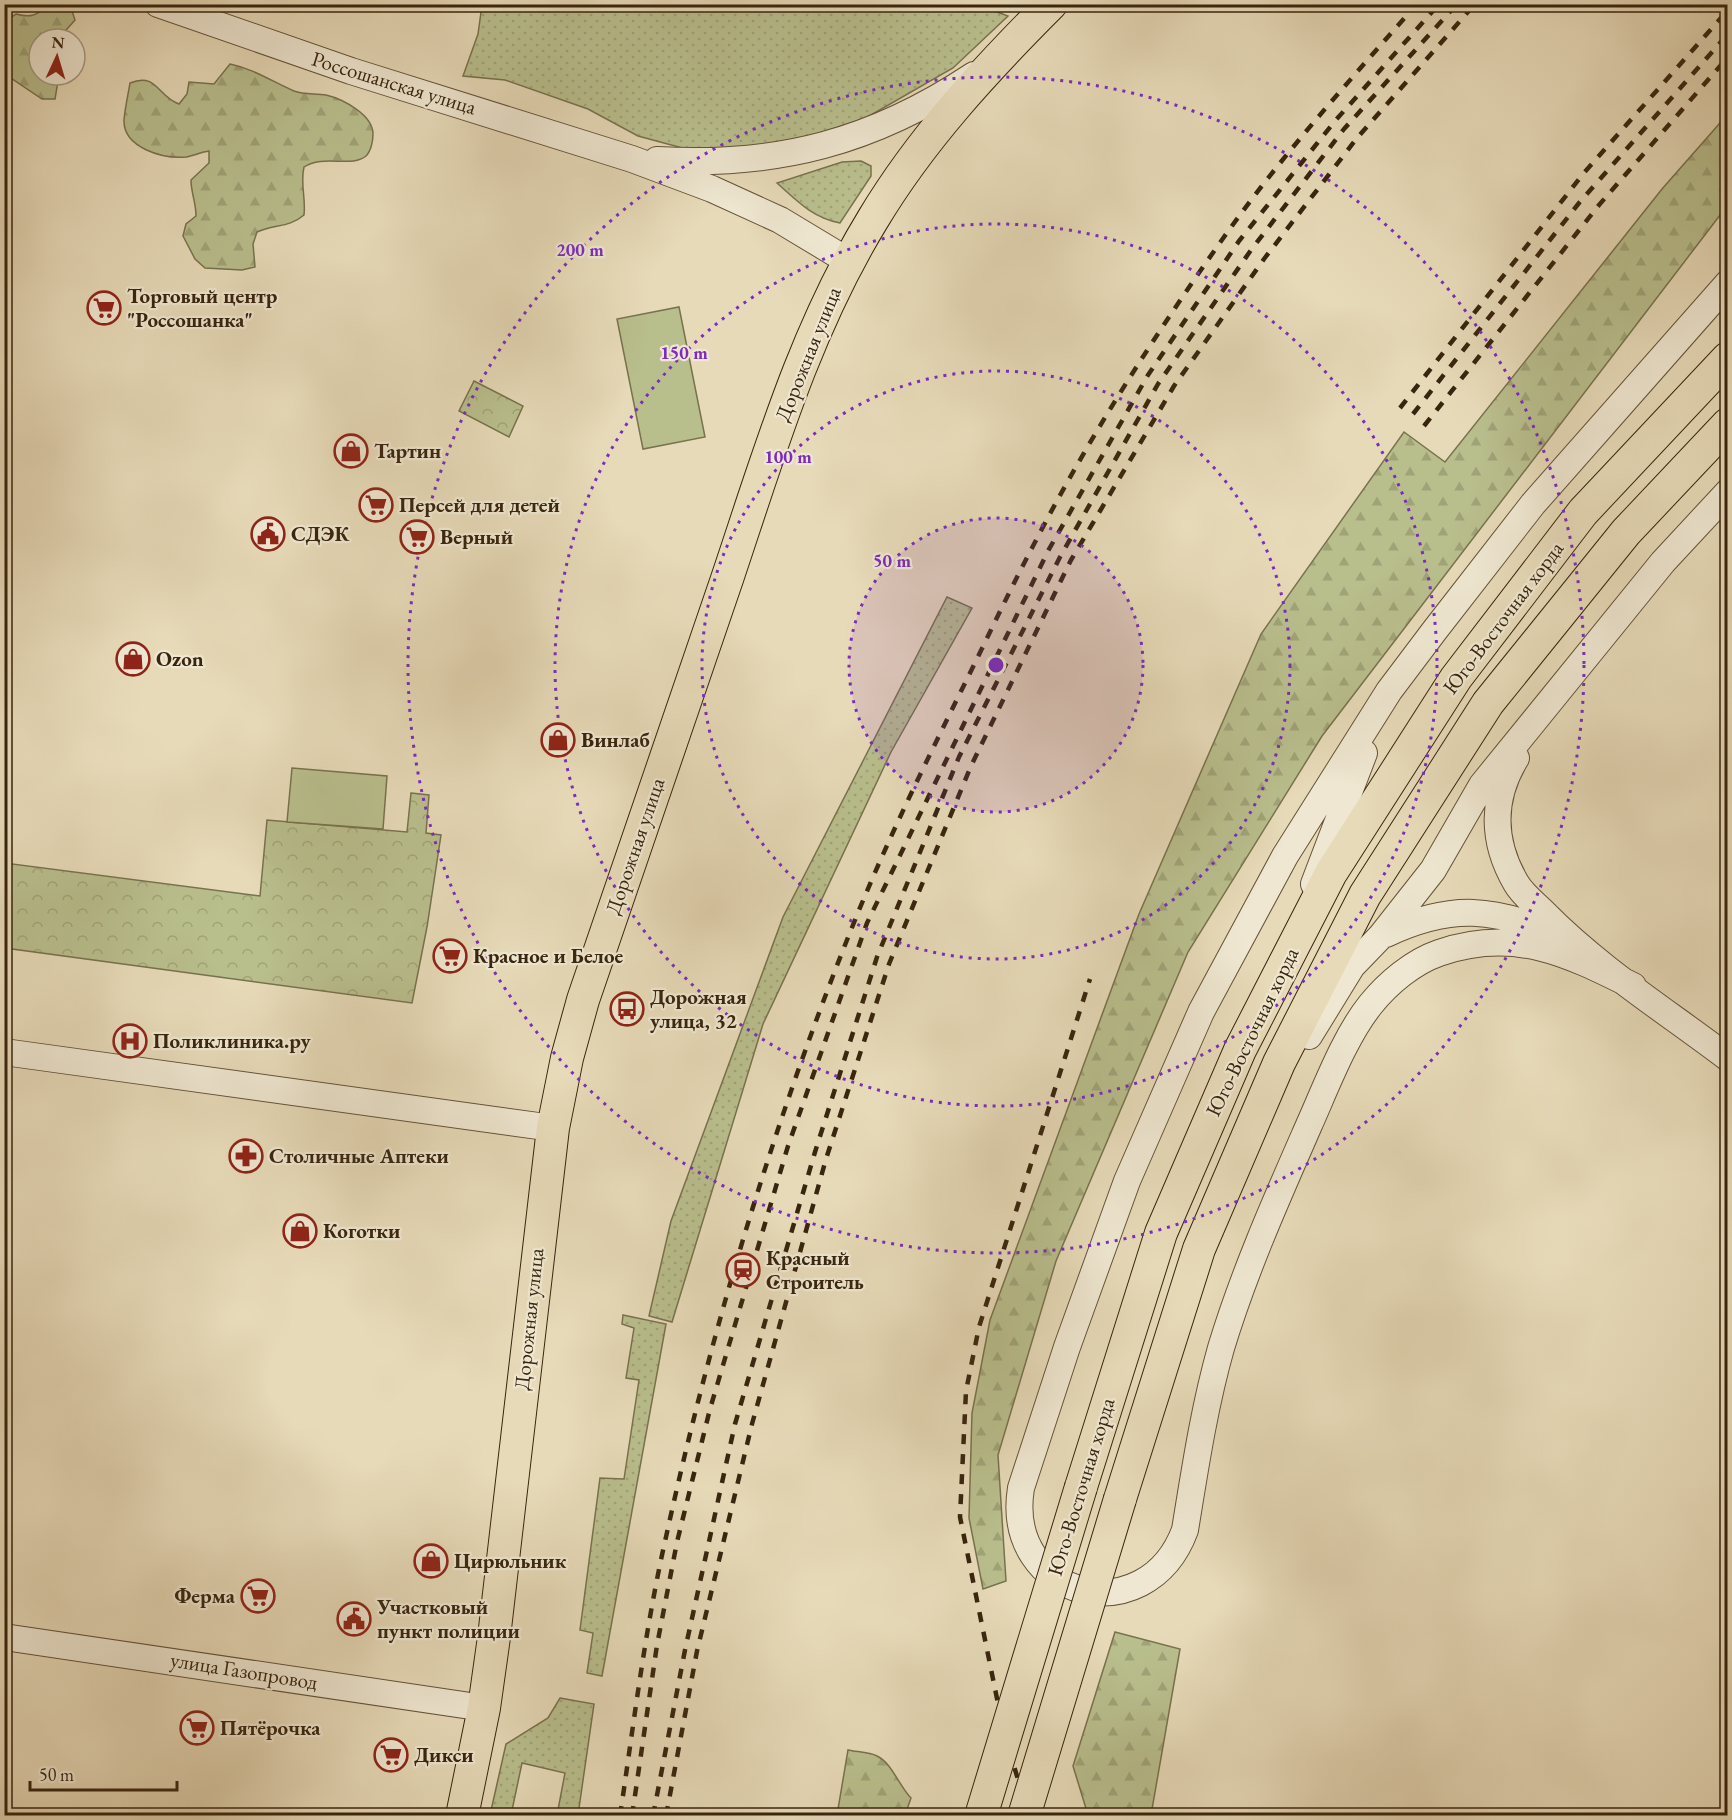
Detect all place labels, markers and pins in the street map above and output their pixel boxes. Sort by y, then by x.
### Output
place label: Торговый центр "Россошанка" [127,282,278,333]
supermarket icon: Торговый центр "Россошанка" [86,290,122,326]
shop icon: Тартин [333,433,369,469]
place label: Тартин [374,437,441,464]
supermarket icon: Персей для детей [358,487,394,523]
place label: Персей для детей [399,491,560,518]
public building icon: СДЭК [250,516,286,552]
supermarket icon: Верный [399,519,435,555]
place label: СДЭК [291,520,351,547]
place label: Верный [440,523,513,550]
shop icon: Ozon [115,641,151,677]
place label: Ozon [156,645,204,672]
centre of rings [986,655,1006,675]
shop icon: Винлаб [540,722,576,758]
place label: Винлаб [581,726,650,753]
supermarket icon: Красное и Белое [432,938,468,974]
place label: Красное и Белое [473,942,623,969]
place label: Дорожная улица, 32 [650,983,747,1034]
bus stop icon: Дорожная улица, 32 [609,991,645,1027]
hospital icon: Поликлиника.ру [112,1023,148,1059]
place label: Поликлиника.ру [153,1027,311,1054]
pharmacy icon: Столичные Аптеки [228,1138,264,1174]
place label: Столичные Аптеки [269,1142,449,1169]
shop icon: Коготки [282,1213,318,1249]
place label: Коготки [323,1217,400,1244]
place label: Красный Строитель [766,1244,864,1295]
station icon: Красный Строитель [725,1252,761,1288]
shop icon: Цирюльник [413,1543,449,1579]
place label: Цирюльник [454,1547,567,1574]
supermarket icon: Ферма [240,1578,276,1614]
place label: Ферма [175,1582,236,1609]
place label: Участковый пункт полиции [376,1593,520,1644]
public building icon: Участковый пункт полиции [336,1601,372,1637]
supermarket icon: Пятёрочка [179,1710,215,1746]
place label: Пятёрочка [220,1714,321,1741]
supermarket icon: Дикси [373,1737,409,1773]
place label: Дикси [414,1741,474,1768]

